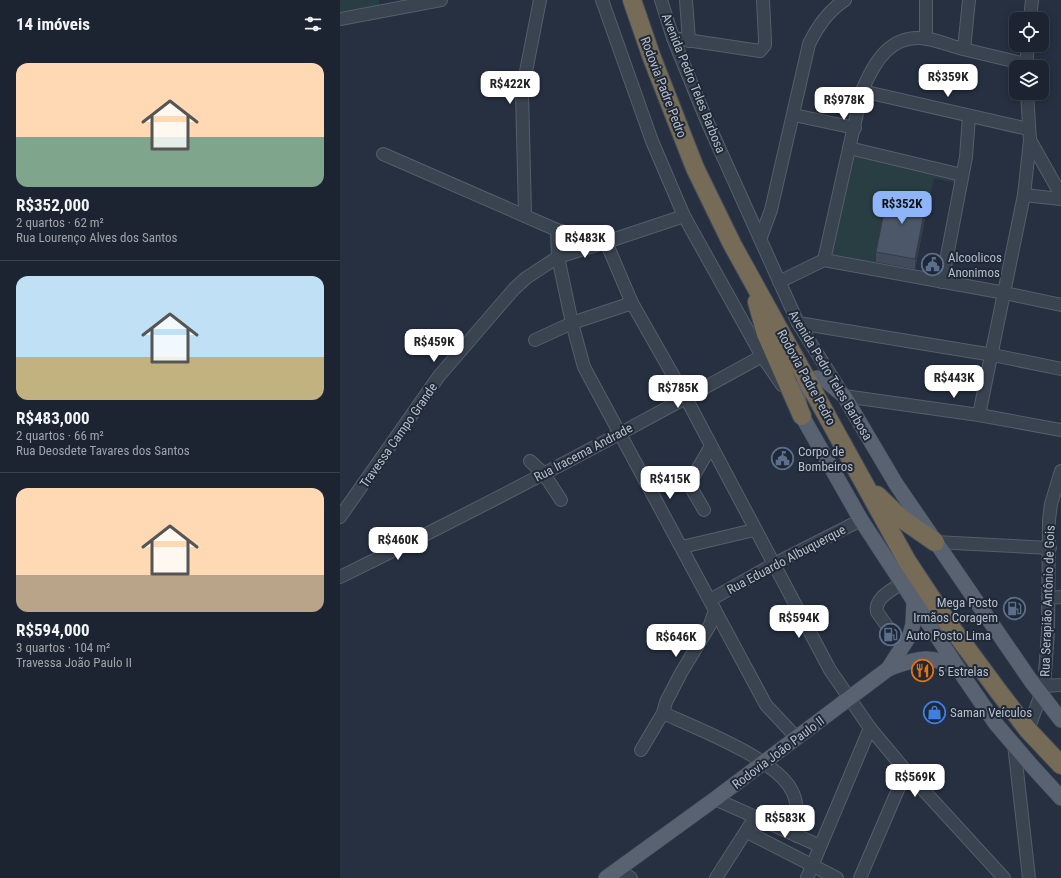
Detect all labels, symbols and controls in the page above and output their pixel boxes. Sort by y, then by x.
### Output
street label: Avenida Pedro Teles Barbosa [659,11,728,155]
map controls [1009,12,1049,100]
button: locate [1009,12,1049,52]
icon: filters [302,13,324,35]
text: 14 imóveis [16,14,90,34]
street label: Rodovia Padre Pedro [637,35,690,140]
button: layers [1009,60,1049,100]
pin: R$359K [915,64,981,98]
text: R$359K [928,69,968,84]
pin: R$422K [477,71,543,105]
text: R$422K [490,76,530,91]
pin: R$978K [811,87,877,121]
icon: home [134,89,206,161]
text: R$978K [824,92,864,107]
pin: R$352K [869,191,935,225]
text: R$352,000 [16,195,90,215]
text: R$352K [882,196,922,211]
text: 2 quartos · 62 m² [16,215,104,230]
pin: R$483K [552,225,618,259]
text: Rua Lourenço Alves dos Santos [16,230,177,245]
text: R$483K [565,230,605,245]
place label: Alcoolicos Anonimos [948,250,1002,280]
public building icon: Alcoolicos Anonimos [919,251,945,277]
icon: home [134,302,206,374]
street label: Avenida Pedro Teles Barbosa [786,308,875,443]
street label: Rodovia Padre Pedro [774,327,839,428]
pin: R$459K [401,329,467,363]
text: R$459K [414,334,454,349]
pin: R$443K [921,365,987,399]
text: R$443K [934,370,974,385]
pin: R$785K [645,375,711,409]
street label: Travessa Campo Grande [357,380,440,491]
text: R$785K [658,380,698,395]
text: R$483,000 [16,408,90,428]
street label: Rua Iracema Andrade [531,420,635,485]
text: 2 quartos · 66 m² [16,428,104,443]
text: Rua Deosdete Tavares dos Santos [16,443,190,458]
place label: Corpo de Bombeiros [798,444,853,474]
public building icon: Corpo de Bombeiros [769,445,795,471]
pin: R$415K [637,466,703,500]
text: R$415K [650,471,690,486]
icon: home [134,514,206,586]
street label: Rua Eduardo Albuquerque [724,522,848,597]
street label: Rua Serapião Antônio de Gois [1037,525,1058,677]
pin: R$460K [365,527,431,561]
text: R$460K [378,532,418,547]
place label: Mega Posto Irmãos Coragem [913,595,998,625]
fuel station icon: Mega Posto Irmãos Coragem [1001,596,1027,622]
pin: R$594K [766,605,832,639]
text: R$594K [779,610,819,625]
text: R$594,000 [16,620,90,640]
fuel station icon: Auto Posto Lima [877,622,903,648]
pin: R$646K [643,624,709,658]
place label: Auto Posto Lima [906,628,991,643]
text: R$646K [656,629,696,644]
text: 3 quartos · 104 m² [16,640,110,655]
text: Travessa João Paulo II [16,655,132,670]
restaurant icon: 5 Estrelas [910,658,936,684]
place label: 5 Estrelas [938,664,989,679]
shop icon: Saman Veículos [921,699,947,725]
place label: Saman Veículos [950,705,1032,720]
street label: Rodovia João Paulo II [729,713,827,792]
pin: R$569K [882,764,948,798]
text: R$569K [895,769,935,784]
pin: R$583K [752,805,818,839]
text: R$583K [765,810,805,825]

